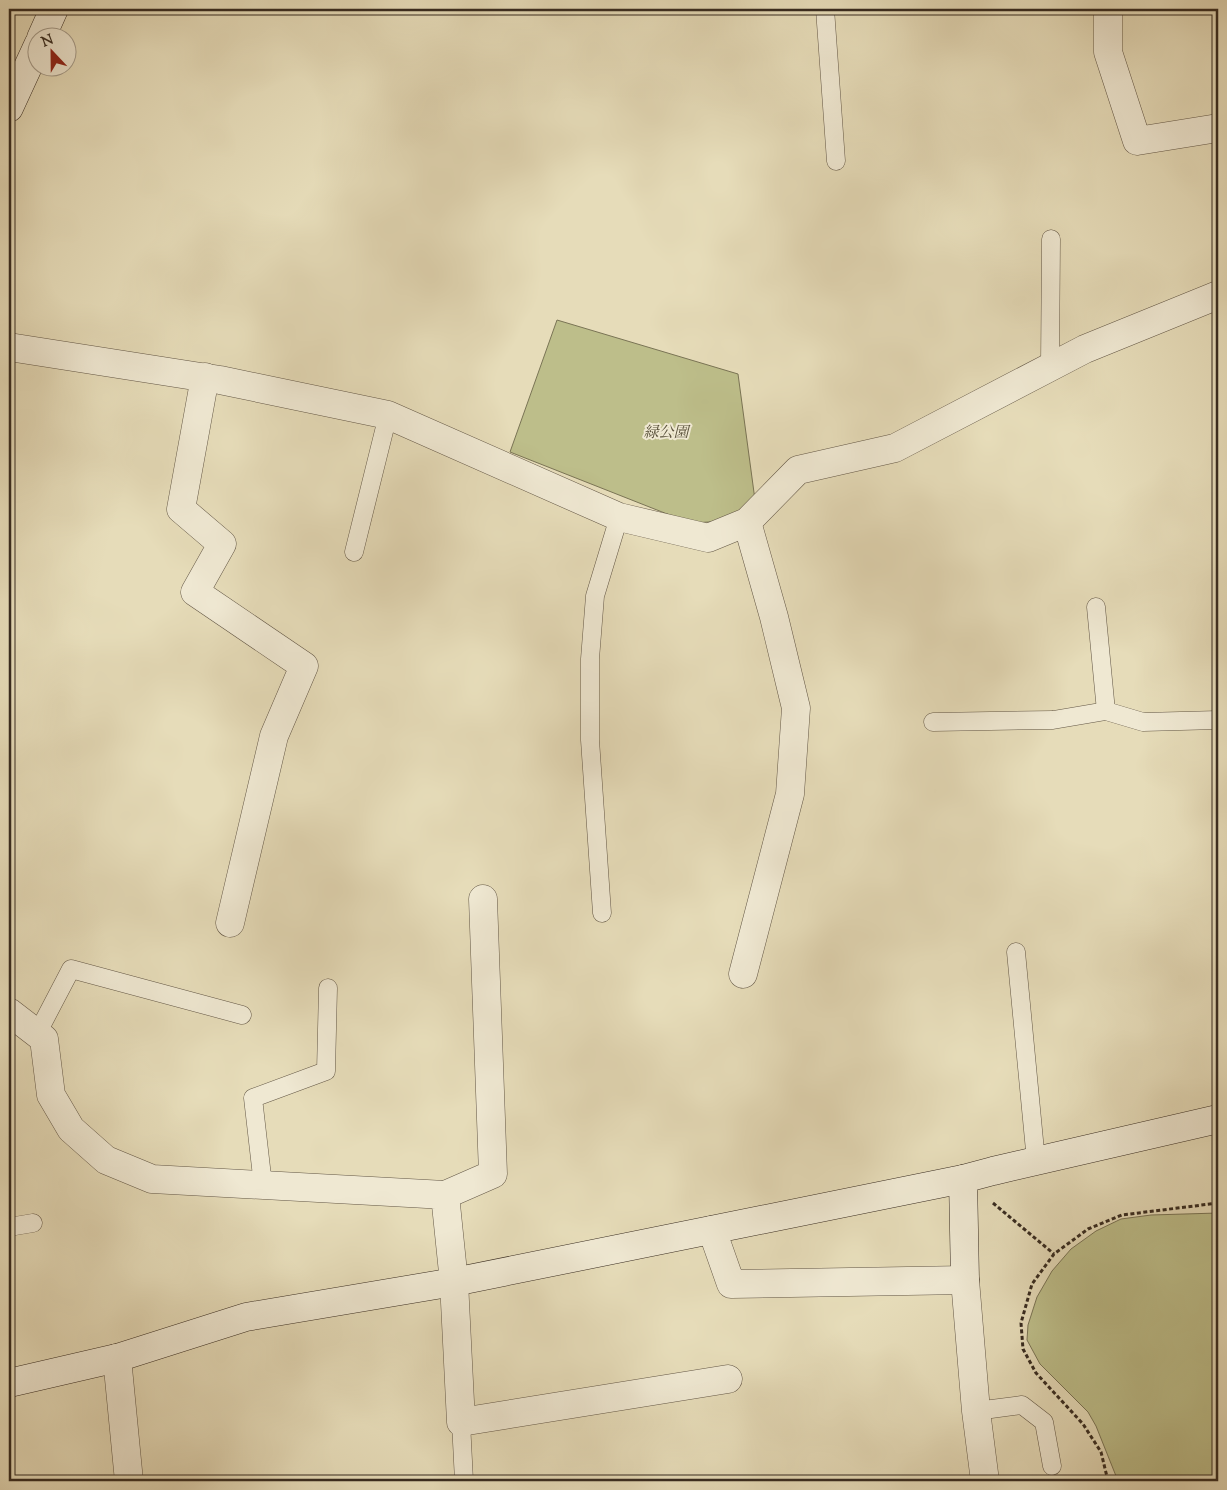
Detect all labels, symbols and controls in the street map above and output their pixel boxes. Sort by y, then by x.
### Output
north arrow [28,28,78,78]
text: N [39,30,57,53]
park label: 緑公園 [643,423,691,444]

